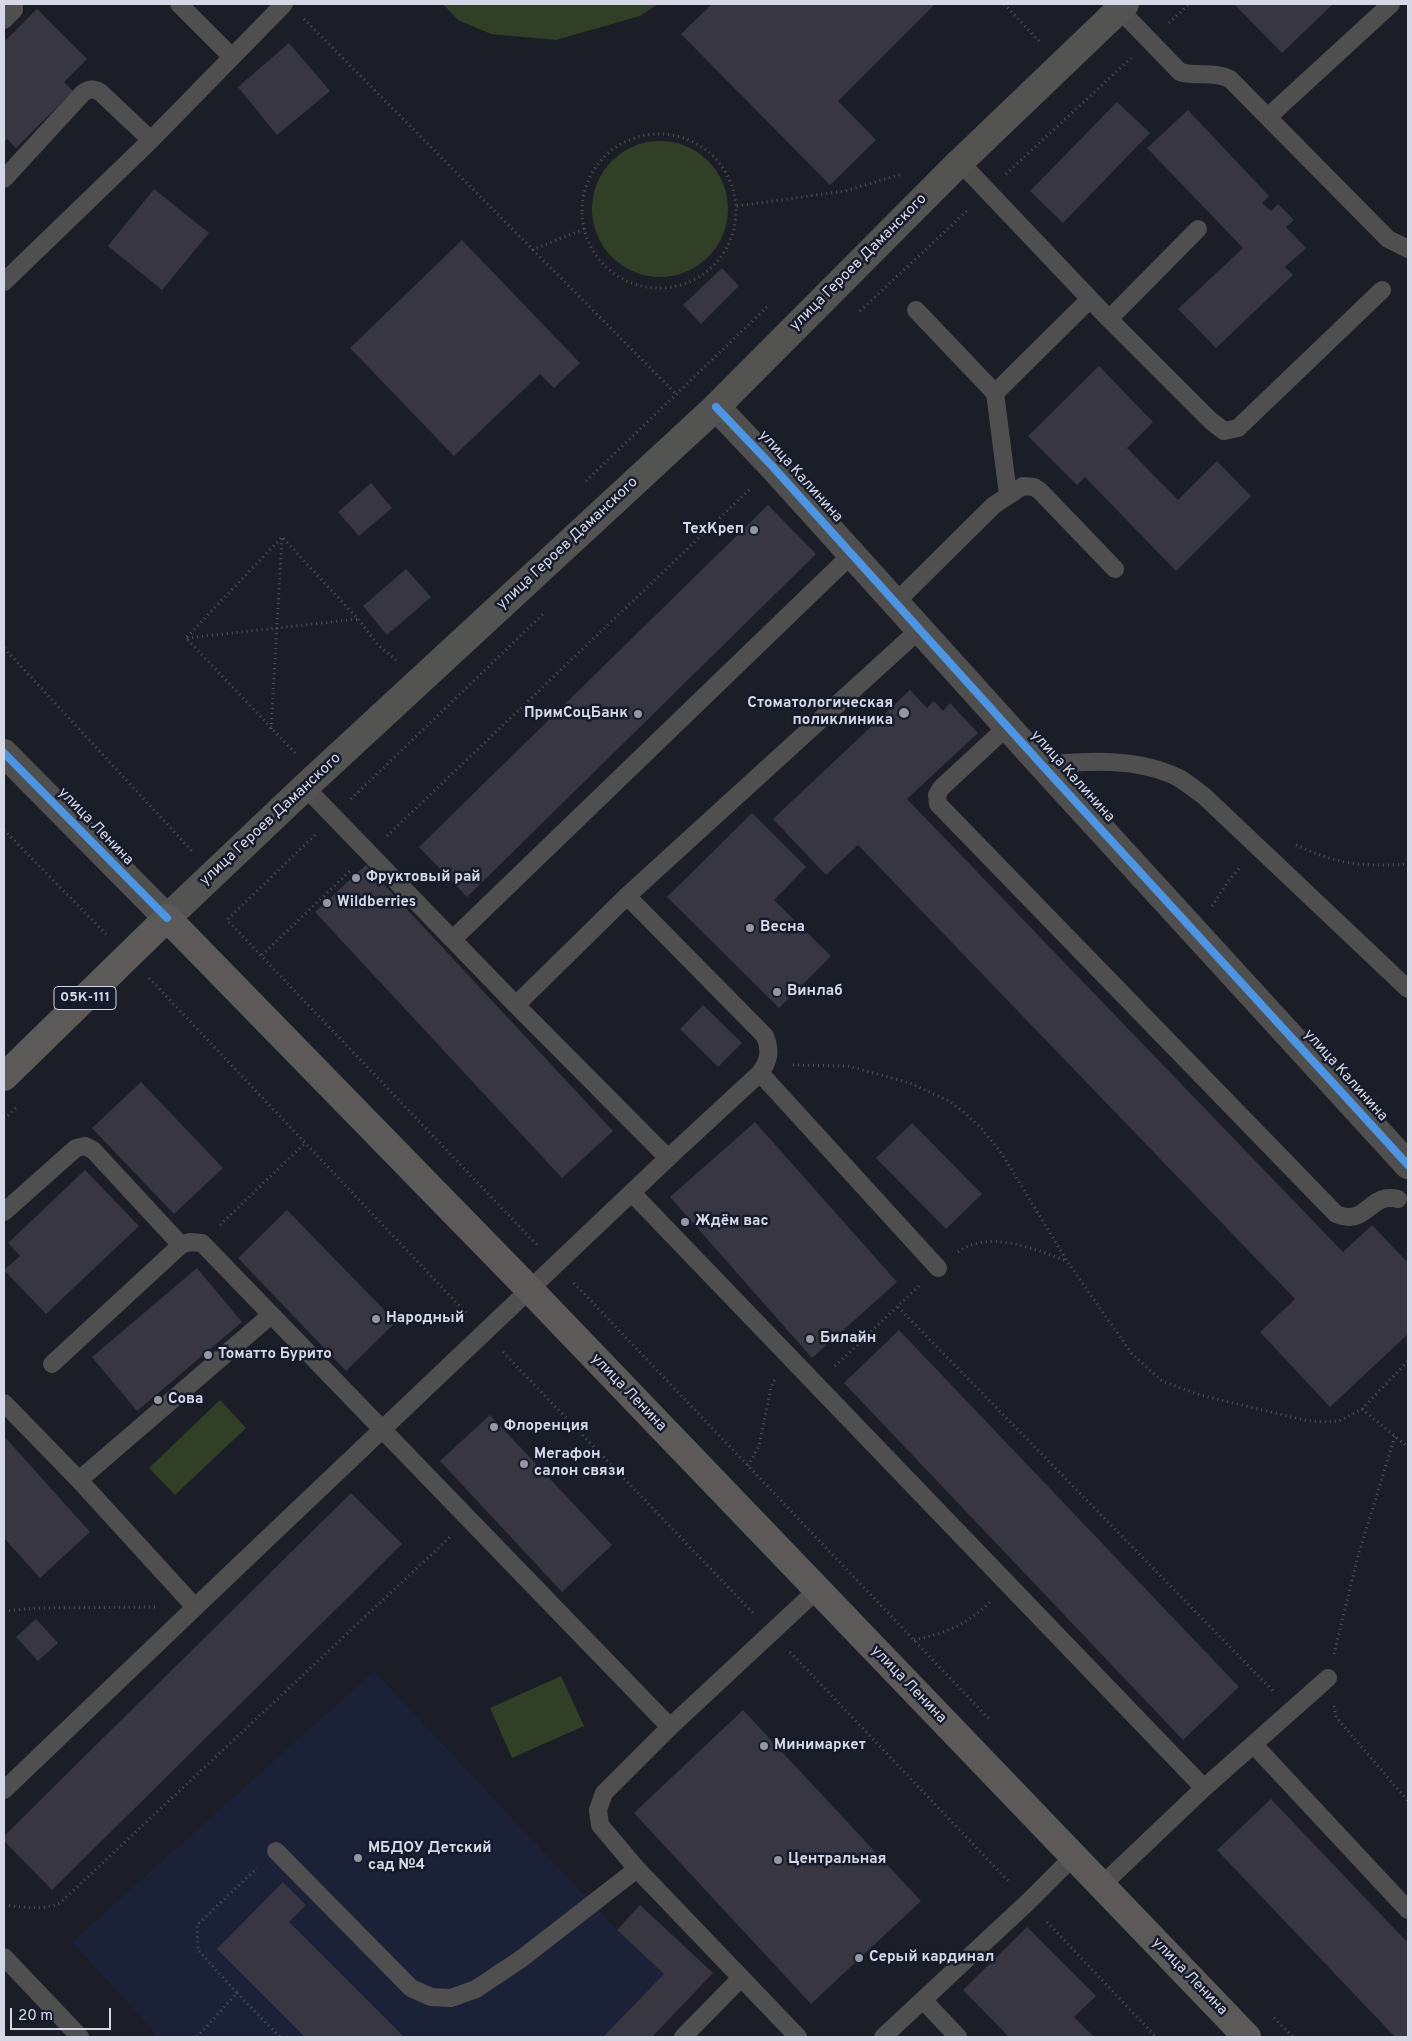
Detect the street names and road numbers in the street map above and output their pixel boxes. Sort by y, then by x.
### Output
street label: улица Героев Даманского [787,191,931,335]
street label: улица Калинина [754,427,846,527]
street label: улица Героев Даманского [494,474,642,614]
street label: улица Калинина [1026,727,1118,827]
street label: улица Героев Даманского [197,750,345,890]
street label: улица Ленина [53,784,137,870]
road number: 05К-111 [54,986,116,1010]
street label: улица Калинина [1299,1026,1391,1126]
street label: улица Ленина [586,1350,670,1436]
street label: улица Ленина [866,1642,950,1728]
street label: улица Ленина [1147,1934,1231,2020]

